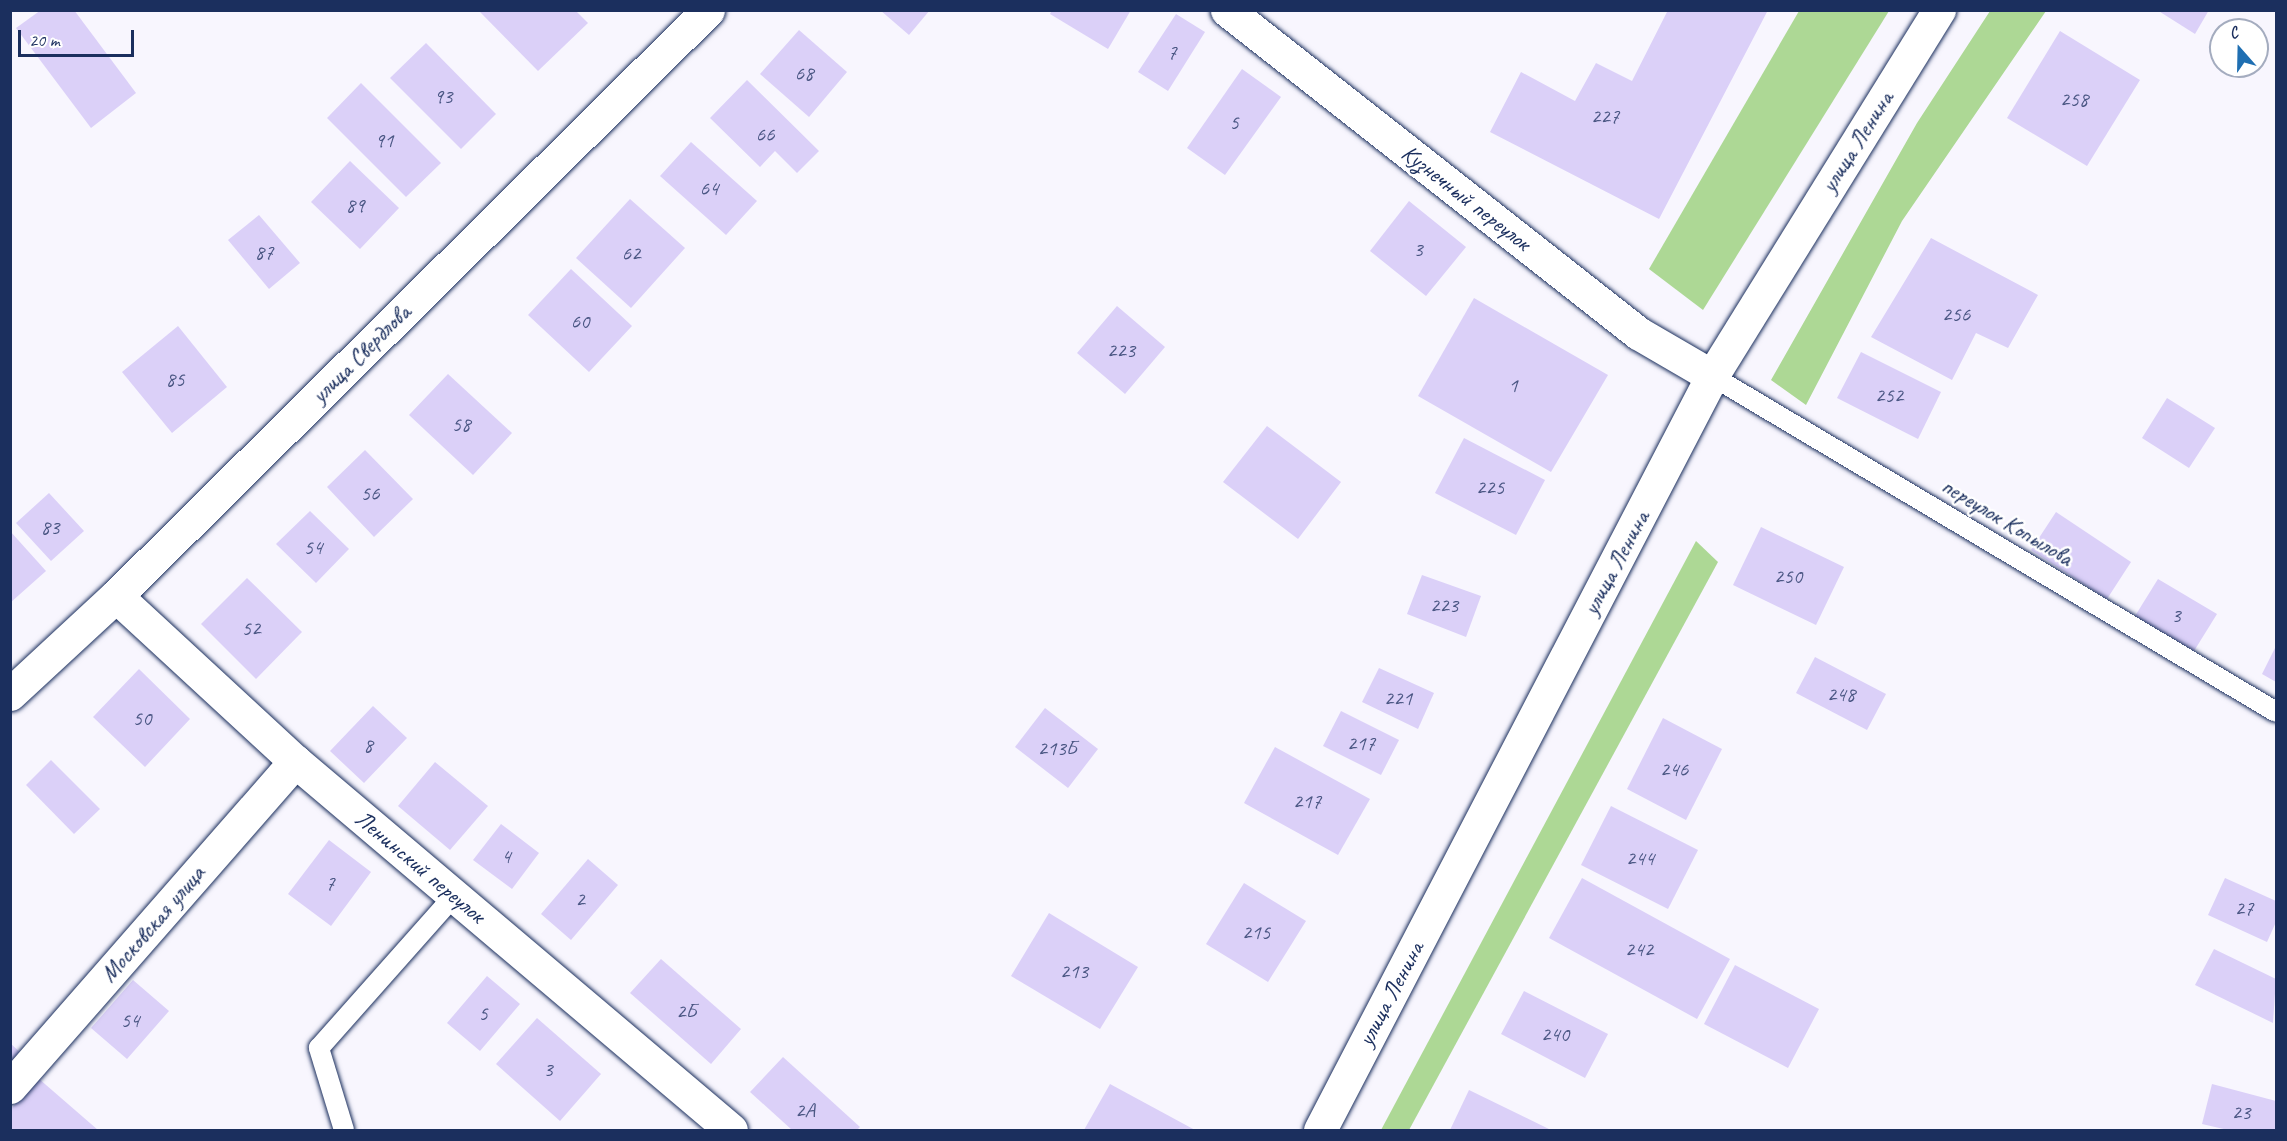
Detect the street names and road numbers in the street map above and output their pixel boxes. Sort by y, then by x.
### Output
street label: улица Ленина [1815,86,1899,198]
street label: Кузнечный переулок [1396,139,1536,257]
street label: улица Свердлова [305,298,417,410]
street label: переулок Копылова [1937,472,2077,572]
street label: улица Ленина [1577,506,1655,620]
street label: Ленинский переулок [349,804,491,930]
street label: Московская улица [94,859,212,989]
street label: улица Ленина [1352,937,1430,1051]

